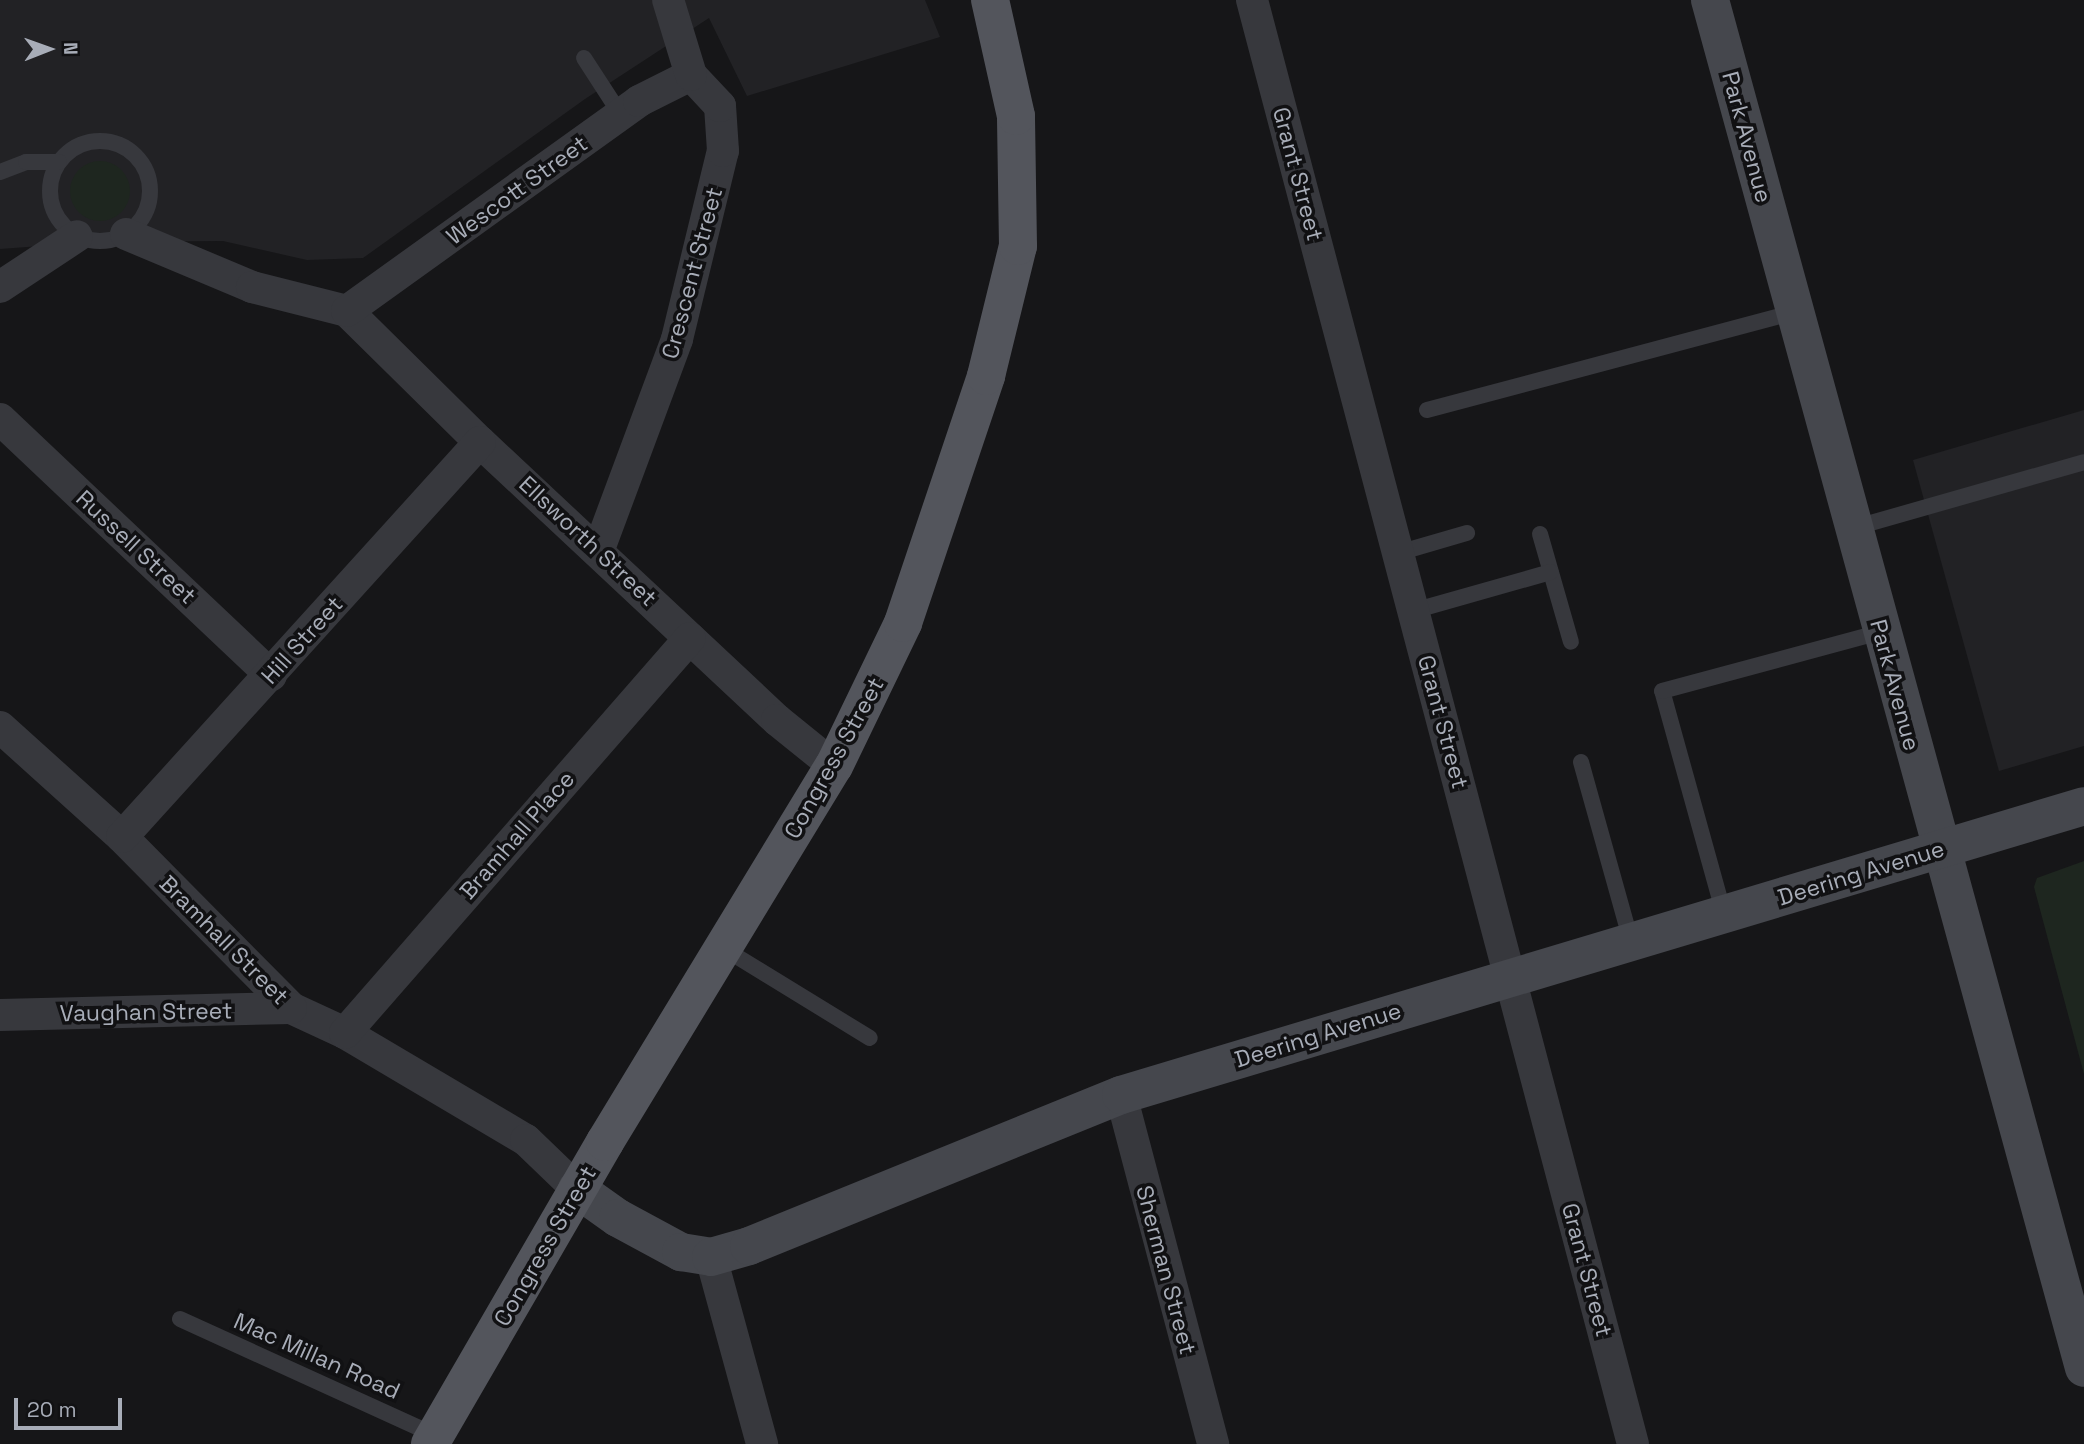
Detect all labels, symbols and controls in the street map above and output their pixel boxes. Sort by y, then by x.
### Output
north arrow [14,14,84,84]
text: N [58,42,83,55]
street label: Park Avenue [1716,68,1778,206]
street label: Grant Street [1267,104,1329,244]
street label: Wescott Street [441,130,593,250]
street label: Crescent Street [656,184,728,362]
street label: Ellsworth Street [513,470,663,612]
street label: Russell Street [70,484,202,610]
street label: Hill Street [256,591,348,689]
street label: Park Avenue [1864,616,1926,754]
street label: Grant Street [1412,652,1474,792]
street label: Congress Street [778,673,890,843]
street label: Bramhall Place [454,765,580,905]
street label: Deering Avenue [1774,835,1948,911]
street label: Bramhall Street [154,870,294,1010]
street label: Vaughan Street [59,997,233,1027]
street label: Deering Avenue [1231,997,1405,1073]
street label: Congress Street [488,1161,602,1331]
street label: Sherman Street [1130,1182,1202,1358]
street label: Grant Street [1556,1200,1618,1340]
street label: Mac Millan Road [230,1307,404,1405]
scale bar [18,1384,126,1428]
text: 20 m [27,1396,77,1423]

